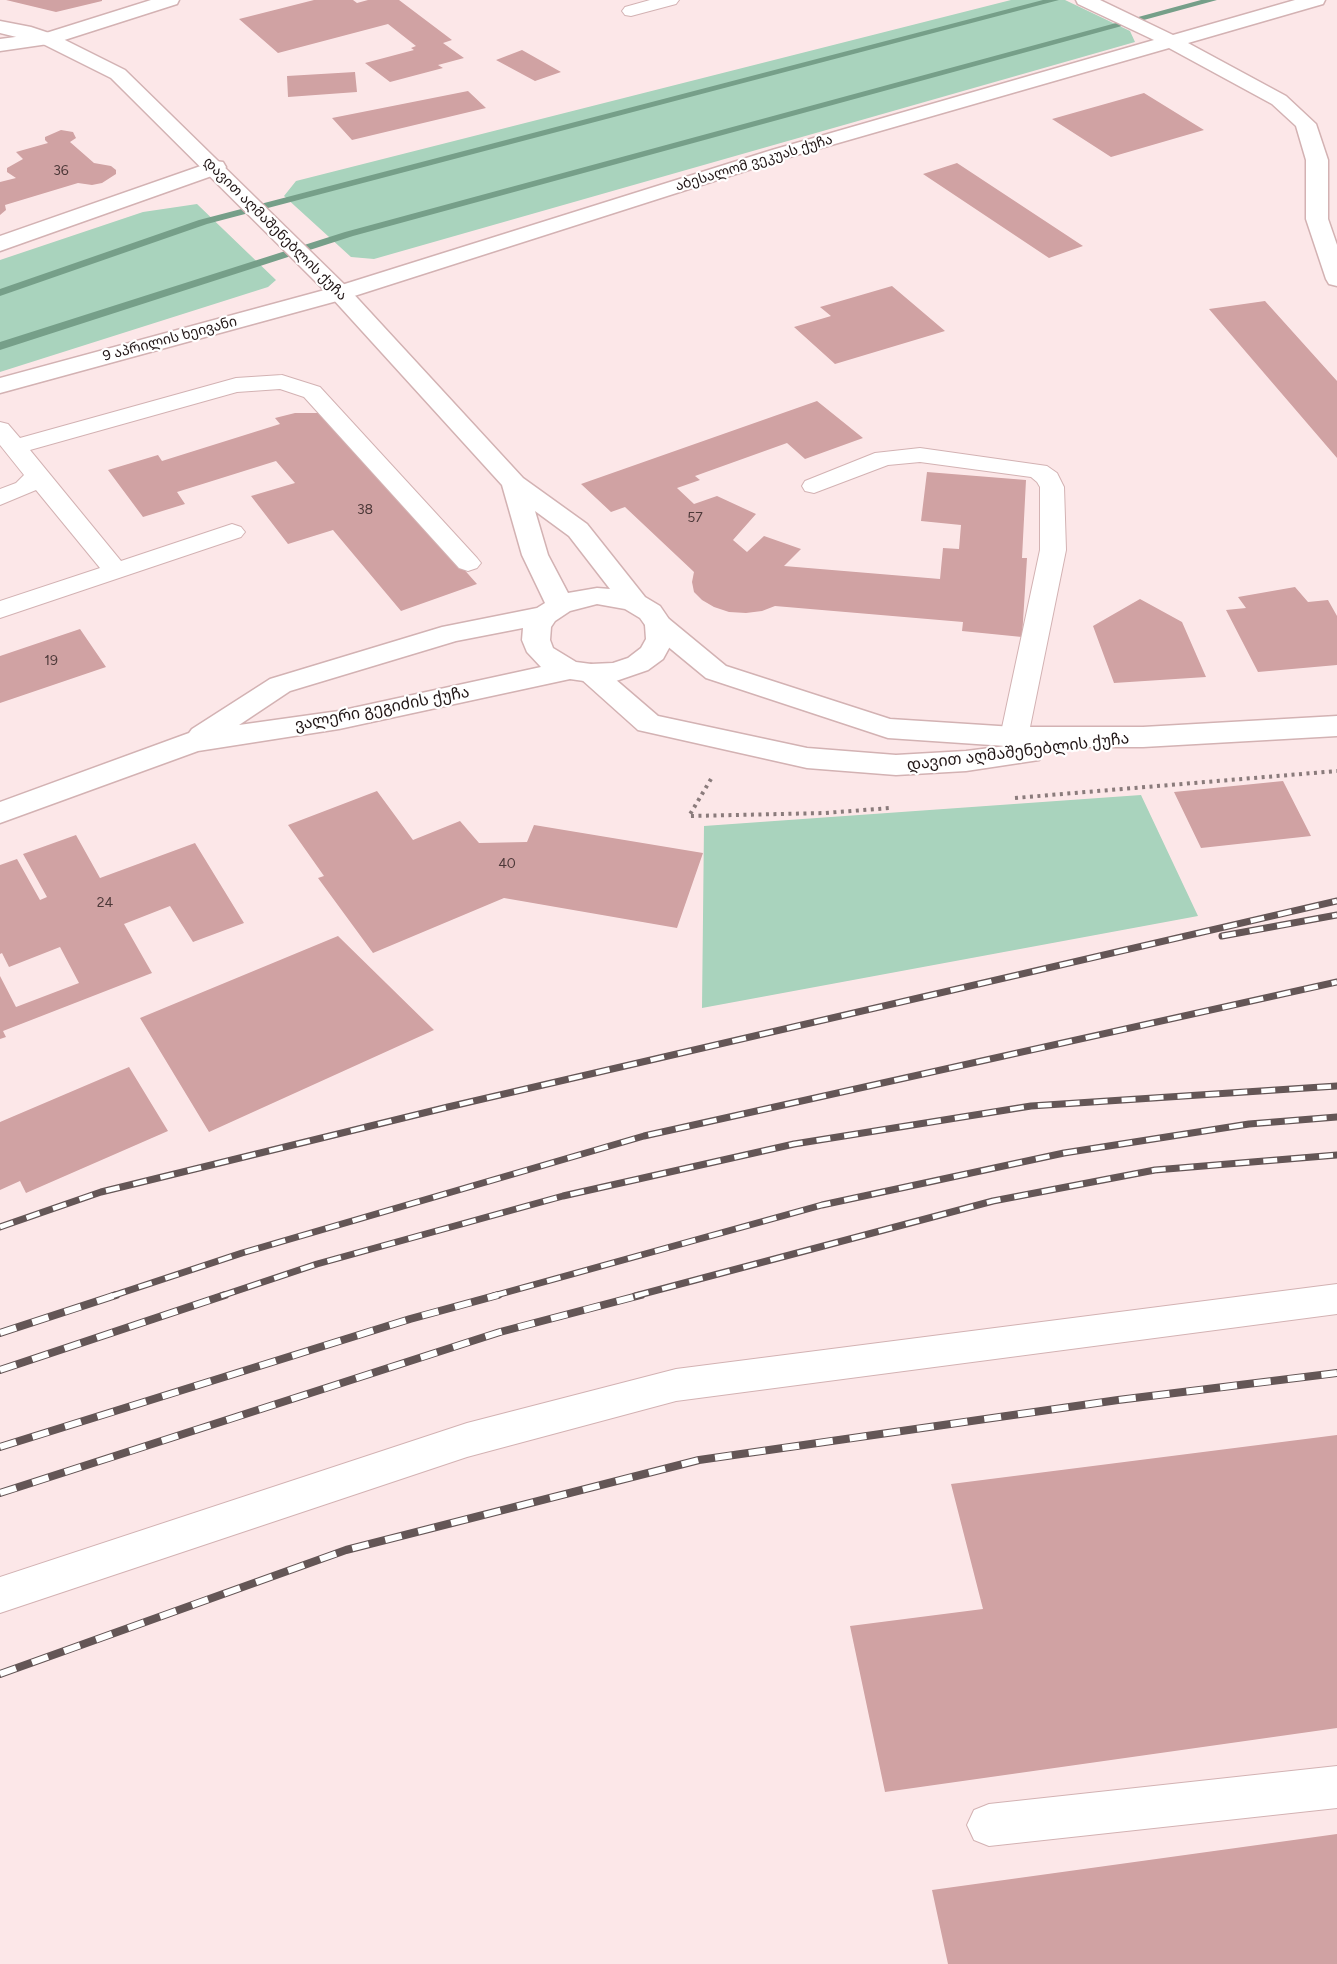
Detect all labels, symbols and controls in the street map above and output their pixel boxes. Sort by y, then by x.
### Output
street label: აბესალომ ვეკუას ქუჩა [673,131,835,195]
street label: დავით აღმაშენებლის ქუჩა [200,154,350,304]
house number: 36 [53,163,69,179]
street label: 9 აპრილის ხეივანი [101,313,239,365]
house number: 38 [357,502,373,518]
house number: 57 [687,510,703,526]
house number: 19 [44,653,58,669]
street label: ვალერი გეგიძის ქუჩა [293,683,471,735]
street label: დავით აღმაშენებლის ქუჩა [906,729,1130,775]
house number: 40 [498,856,516,872]
house number: 24 [97,895,113,911]

